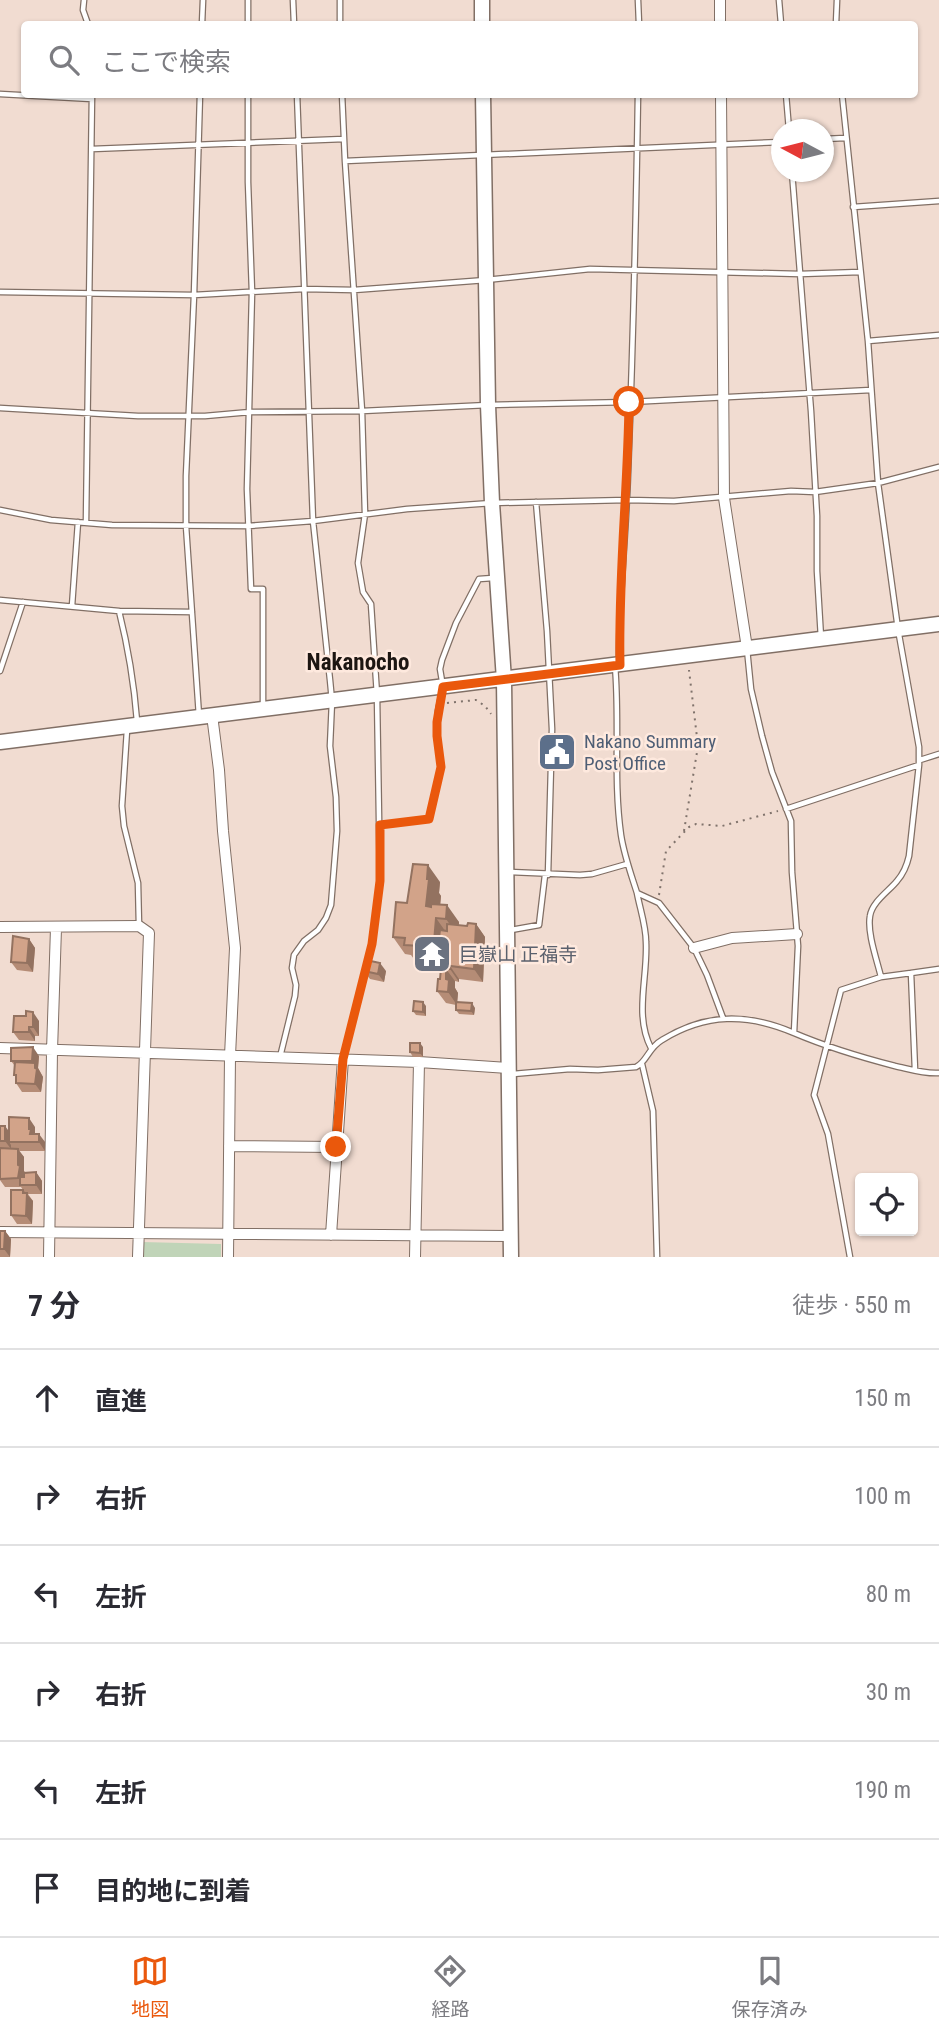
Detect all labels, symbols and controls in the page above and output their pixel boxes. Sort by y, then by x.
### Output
search box [21,21,918,98]
icon: search [45,41,83,79]
text: ここで検索 [101,47,231,77]
north arrow [771,119,834,182]
route start [613,386,644,417]
district label: Nakanocho [307,649,409,676]
place label: Nakano Summary Post Office [584,730,716,775]
public building icon: Nakano Summary Post Office [536,731,578,773]
temple icon: 巨嶽山 正福寺 [411,933,453,975]
place label: 巨嶽山 正福寺 [459,943,577,966]
route end [320,1131,351,1162]
map controls [855,1173,918,1236]
button: locate [855,1173,918,1236]
text: 7 分 [28,1288,80,1323]
text: 徒歩 · 550 m [792,1292,911,1319]
icon: ahead [28,1379,66,1417]
text: 150 m [854,1385,911,1412]
text: 直進 [95,1386,147,1416]
icon: right [28,1477,66,1515]
text: 100 m [854,1483,911,1510]
text: 右折 [95,1484,147,1514]
icon: left [28,1575,66,1613]
text: 80 m [866,1581,911,1608]
text: 左折 [95,1582,147,1612]
icon: right [28,1673,66,1711]
text: 30 m [866,1679,911,1706]
text: 右折 [95,1680,147,1710]
icon: left [28,1771,66,1809]
text: 190 m [854,1777,911,1804]
text: 左折 [95,1778,147,1808]
icon: arrive [28,1869,66,1907]
text: 目的地に到着 [95,1876,251,1906]
tab: 地図 [131,1952,169,2021]
tab: 経路 [431,1952,470,2021]
tab: 保存済み [732,1952,808,2021]

